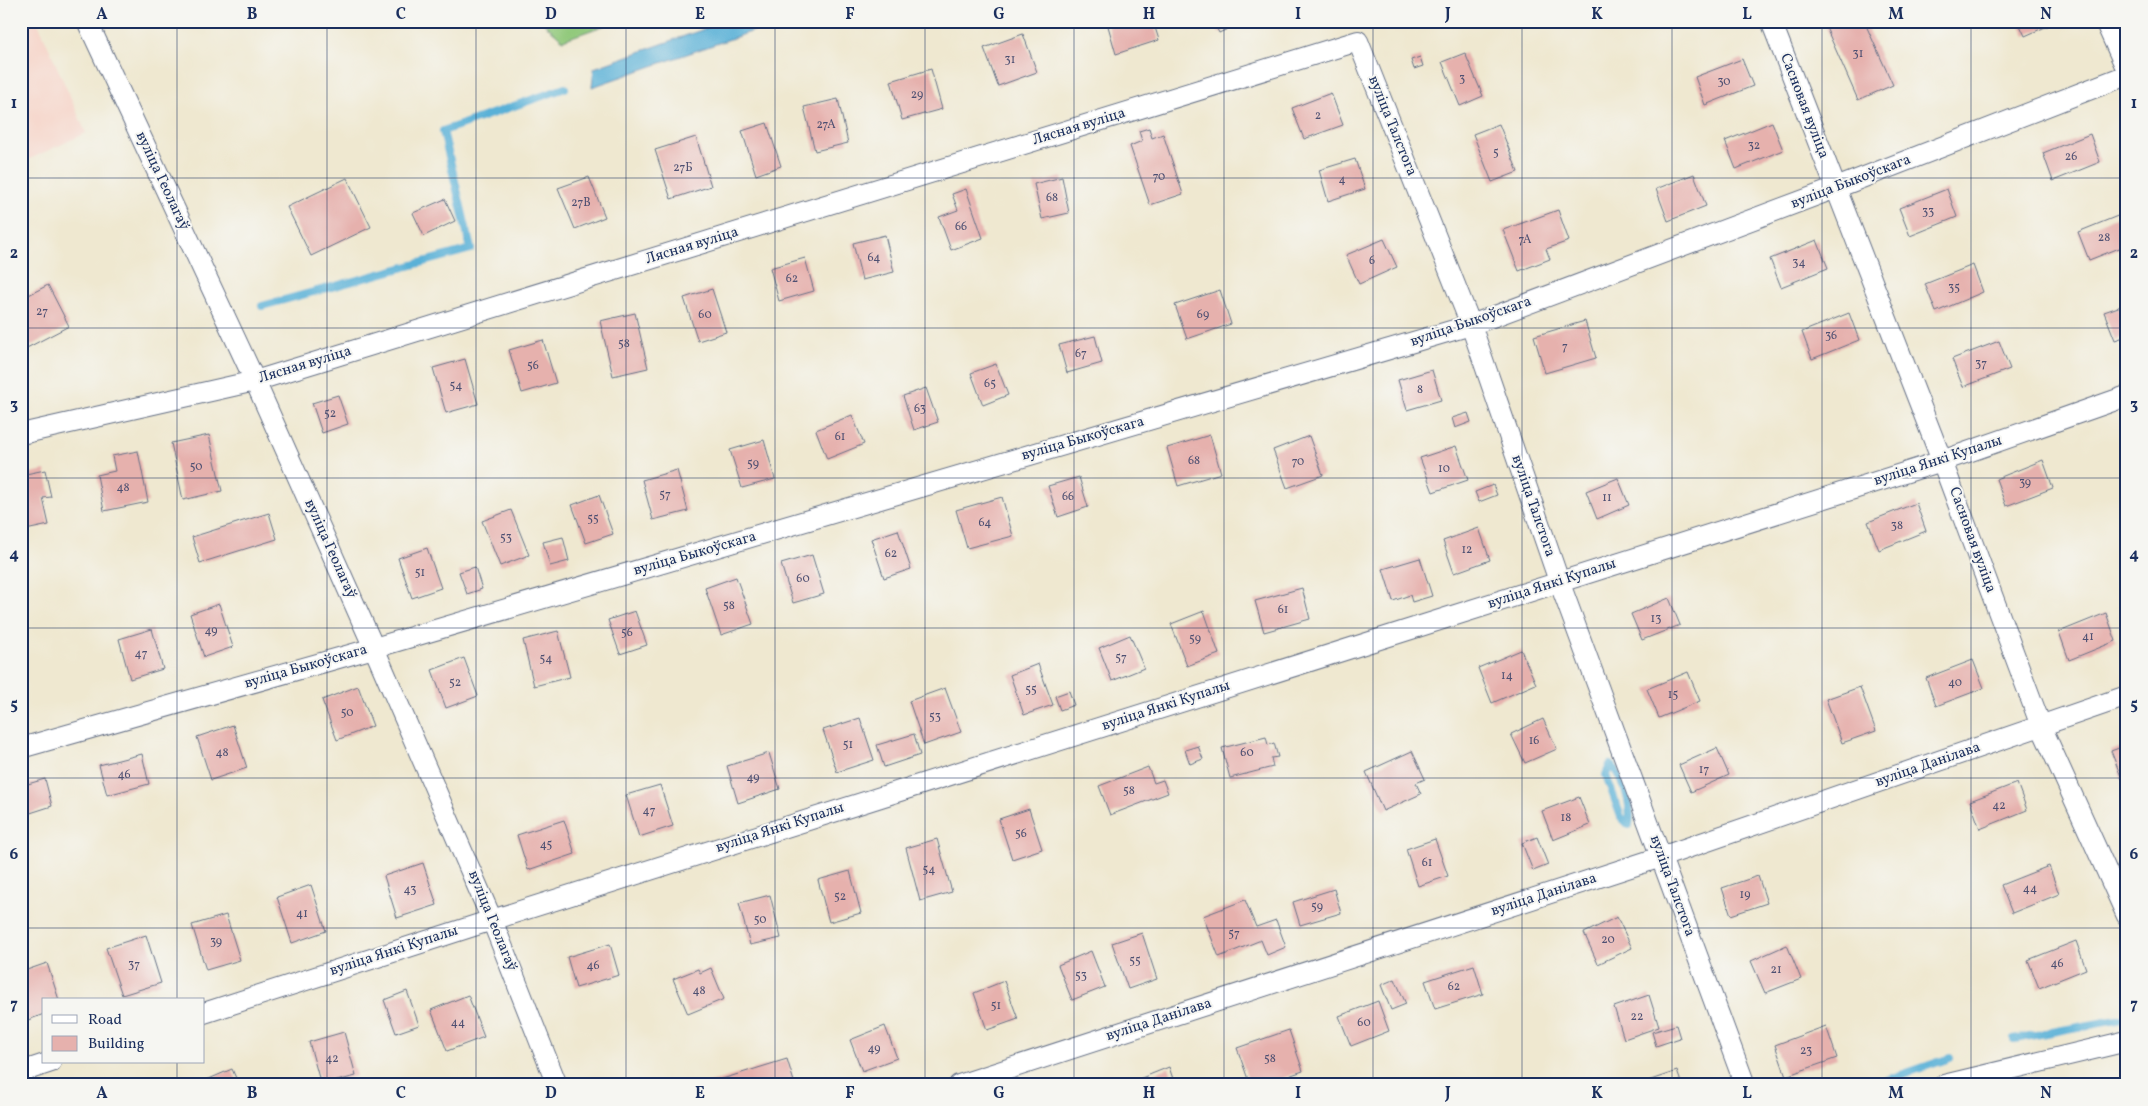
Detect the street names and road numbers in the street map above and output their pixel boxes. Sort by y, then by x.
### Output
street label: Сасновая вуліца [1774,50,1834,162]
street label: вуліца Талстога [1362,73,1422,179]
street label: Лясная вуліца [1030,103,1128,151]
street label: вуліца Геолагаў [130,128,194,234]
street label: вуліца Быкоўскага [1788,149,1914,215]
street label: Лясная вуліца [643,222,741,270]
street label: вуліца Быкоўскага [1408,291,1534,353]
street label: Лясная вуліца [256,341,354,389]
street label: вуліца Быкоўскага [1019,411,1147,467]
street label: вуліца Янкі Купалы [1871,430,2005,492]
street label: вуліца Талстога [1506,452,1560,560]
street label: Сасновая вуліца [1943,484,2001,596]
street label: вуліца Геолагаў [299,496,361,602]
street label: вуліца Быкоўскага [631,526,759,582]
street label: вуліца Янкі Купалы [1485,553,1619,615]
street label: вуліца Быкоўскага [242,639,370,695]
street label: вуліца Янкі Купалы [1099,675,1233,737]
street label: вуліца Данілава [1873,737,1983,793]
street label: вуліца Янкі Купалы [713,797,847,859]
street label: вуліца Талстога [1644,832,1700,940]
street label: вуліца Геолагаў [462,868,522,974]
street label: вуліца Данілава [1488,868,1600,922]
street label: вуліца Янкі Купалы [327,920,461,982]
street label: вуліца Данілава [1103,993,1215,1047]

